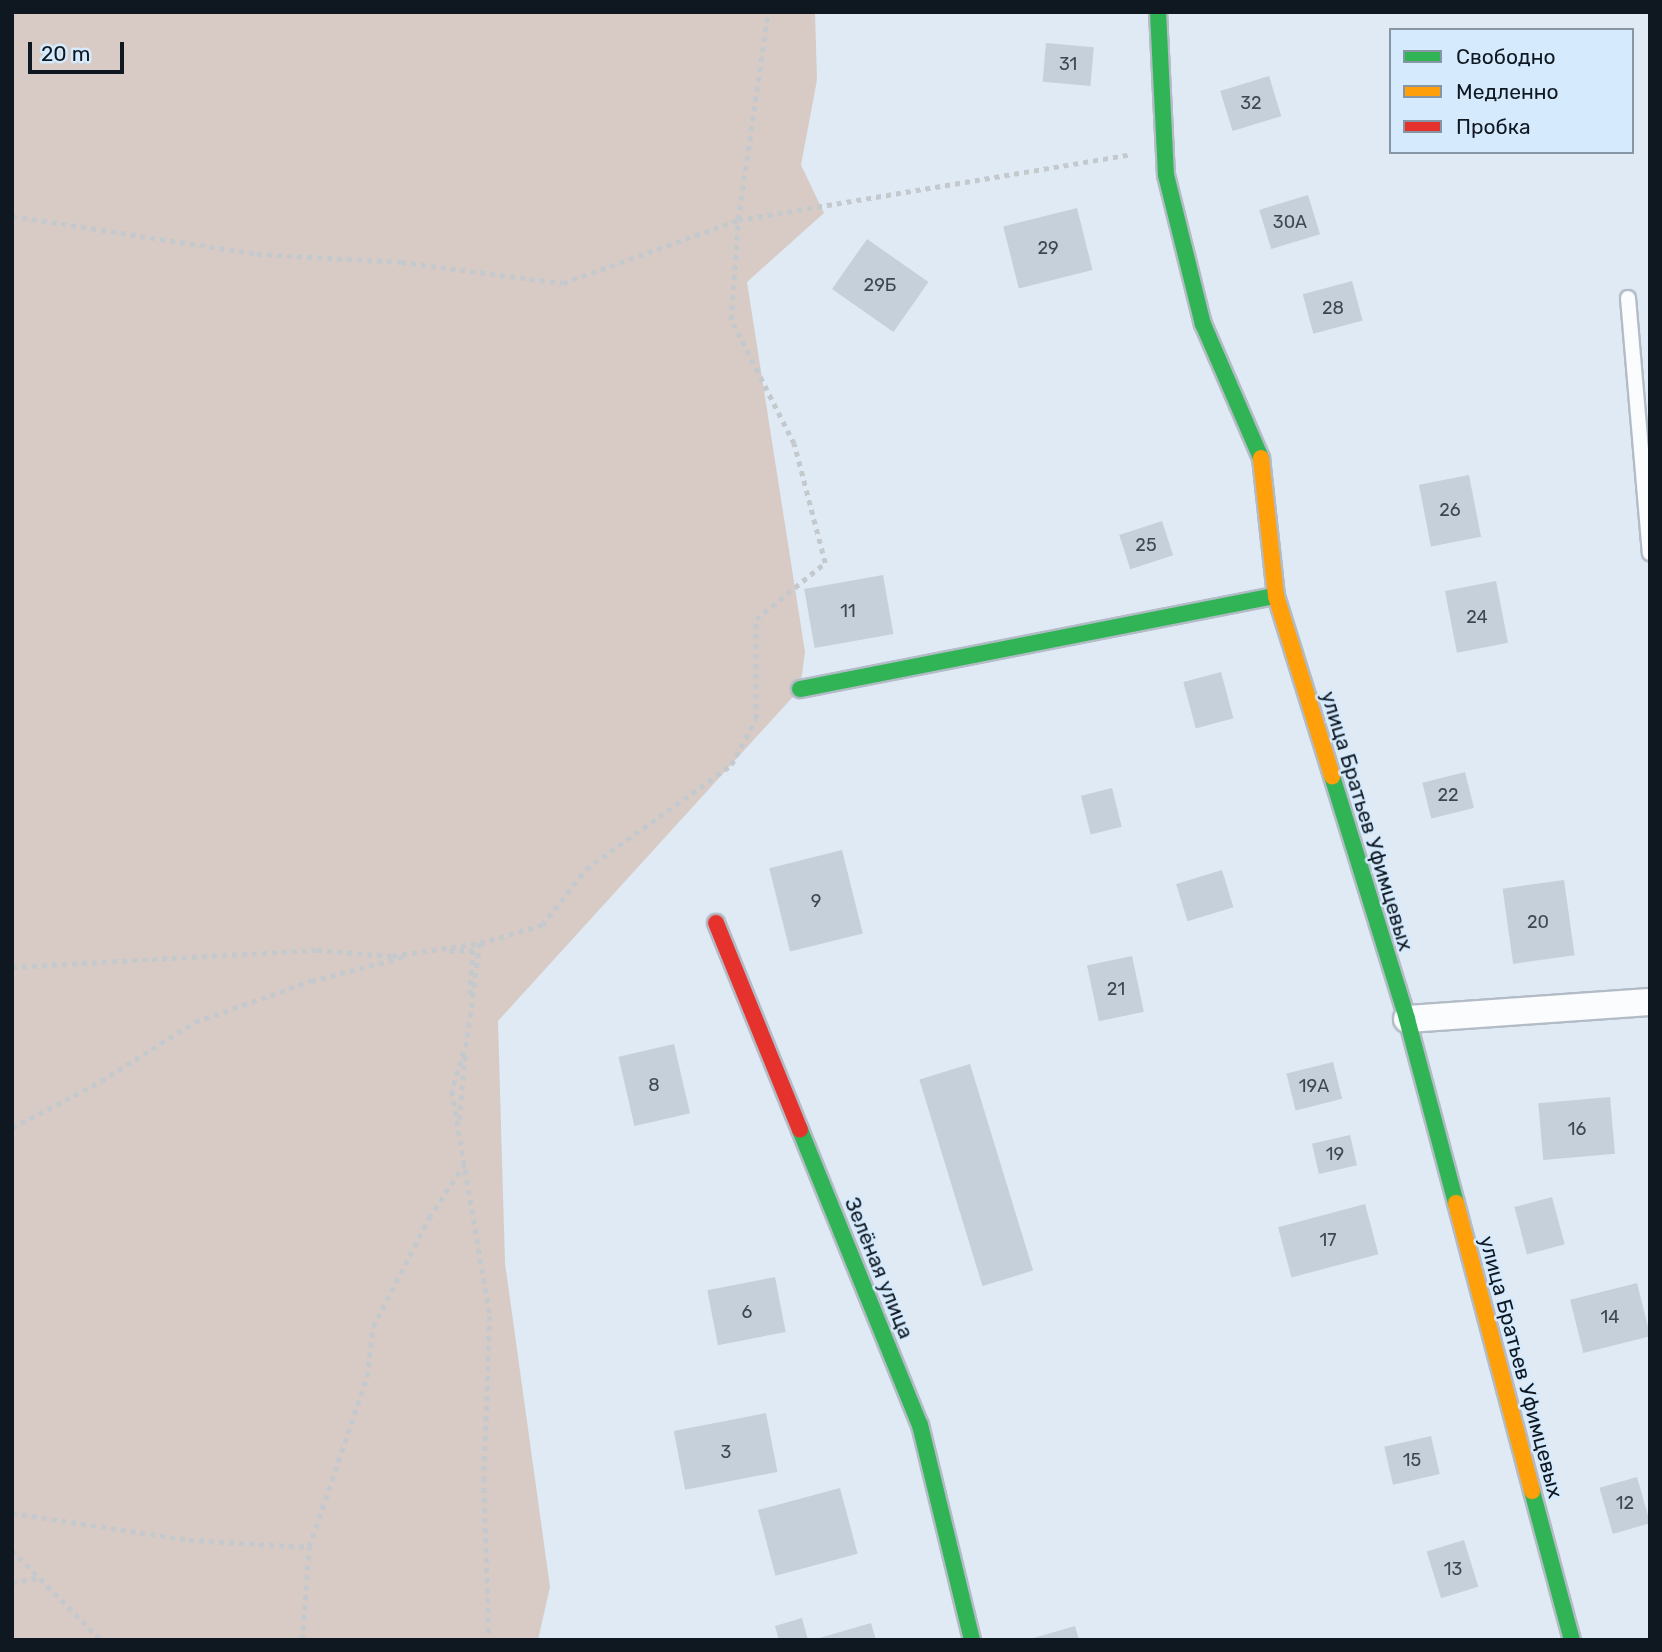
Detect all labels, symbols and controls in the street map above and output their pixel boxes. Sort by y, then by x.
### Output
scale bar [32,28,128,72]
legend [1389,28,1634,154]
text: 20 m [41,41,90,66]
text: Свободно [1456,44,1556,69]
house number: 31 [1059,53,1077,75]
text: Медленно [1456,79,1559,104]
house number: 32 [1240,92,1262,114]
text: Пробка [1456,114,1531,139]
house number: 30А [1273,211,1307,233]
house number: 29 [1037,237,1059,259]
house number: 29Б [864,274,896,296]
house number: 28 [1322,297,1344,319]
house number: 26 [1439,499,1461,521]
house number: 25 [1135,534,1157,556]
house number: 11 [840,600,856,622]
house number: 24 [1466,606,1488,628]
street label: улица Братьев Уфимцевых [1315,688,1419,954]
house number: 22 [1437,784,1459,806]
house number: 9 [811,890,821,912]
house number: 20 [1527,911,1549,933]
house number: 21 [1107,978,1125,1000]
house number: 8 [648,1074,660,1096]
house number: 19А [1299,1075,1329,1097]
house number: 16 [1568,1118,1586,1140]
house number: 19 [1326,1143,1344,1165]
street label: Зелёная улица [839,1194,919,1342]
house number: 17 [1320,1229,1336,1251]
street label: улица Братьев Уфимцевых [1474,1233,1568,1501]
house number: 6 [742,1301,752,1323]
house number: 14 [1601,1306,1619,1328]
house number: 3 [721,1441,731,1463]
house number: 15 [1403,1449,1421,1471]
house number: 12 [1616,1492,1634,1514]
house number: 13 [1444,1558,1462,1580]

